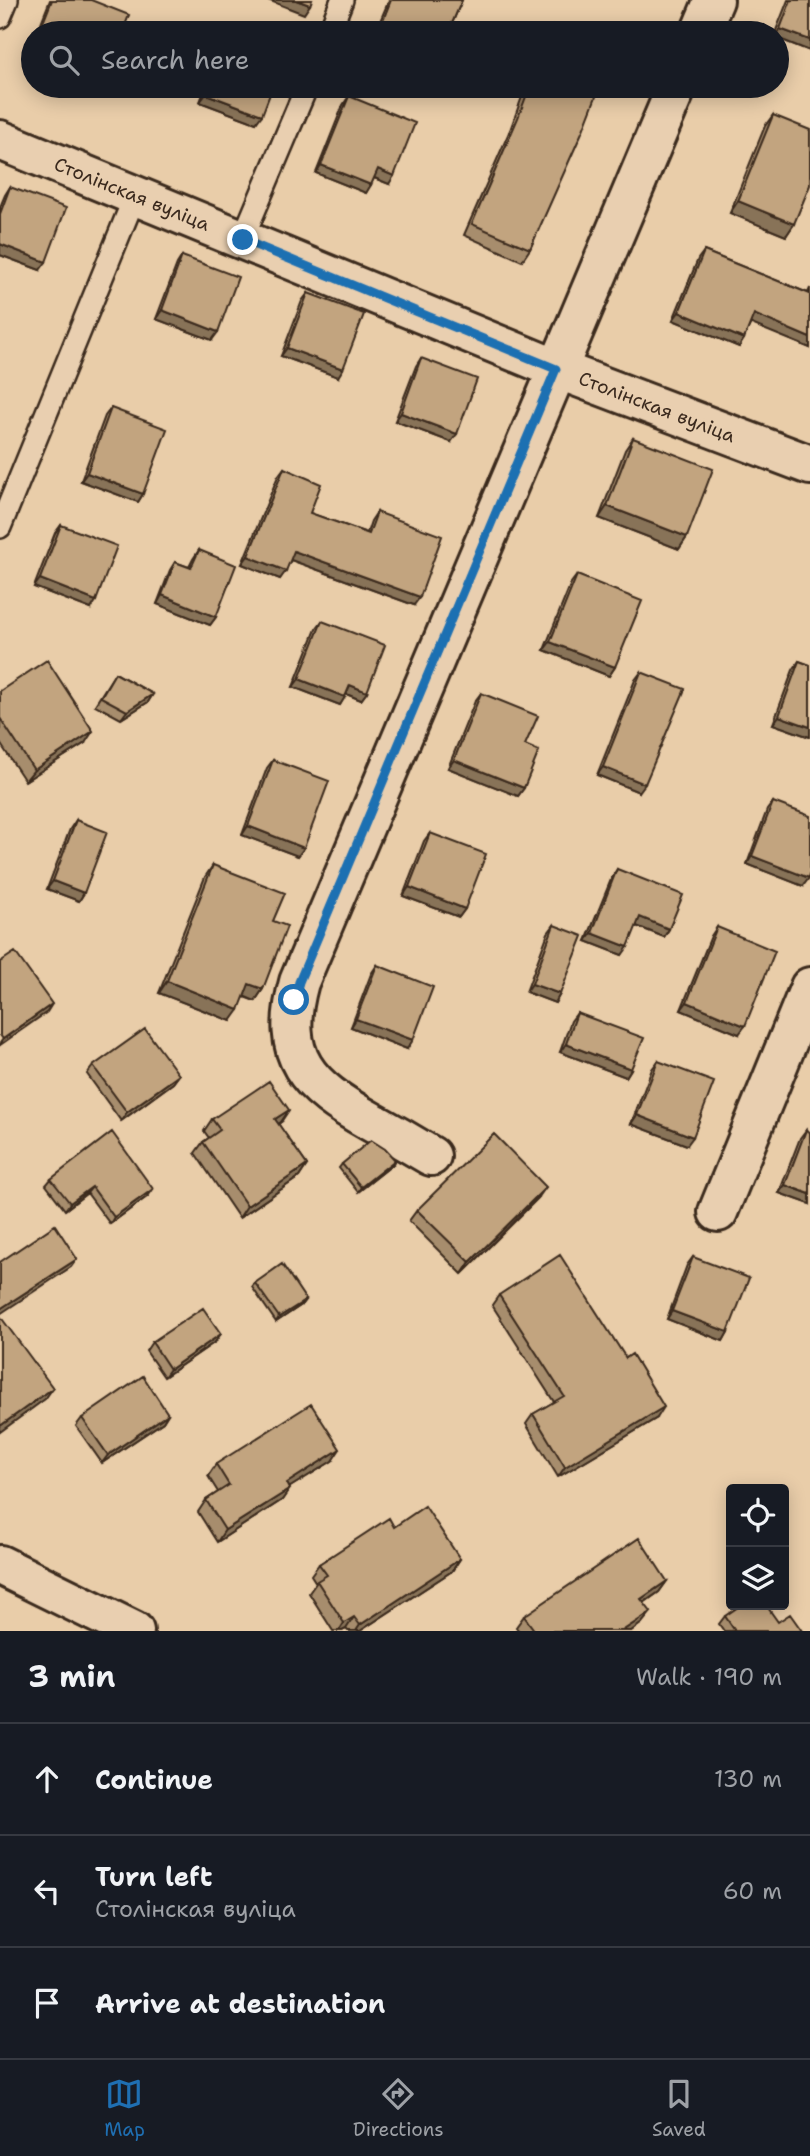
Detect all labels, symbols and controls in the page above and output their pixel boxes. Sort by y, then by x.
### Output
search box [21,21,789,98]
icon: search [45,41,83,79]
text: Search here [101,42,250,77]
street label: Столінская вуліца [50,151,214,237]
route end [227,224,258,255]
street label: Столінская вуліца [575,366,739,448]
route start [278,984,309,1015]
map controls [726,1484,789,1610]
button: locate [726,1484,789,1547]
button: layers [726,1547,789,1610]
text: 3 min [28,1656,115,1697]
text: Walk · 190 m [636,1662,782,1692]
icon: ahead [28,1760,66,1798]
text: Continue [95,1762,213,1797]
text: 130 m [714,1764,782,1794]
text: Turn left [95,1859,212,1894]
icon: left [28,1872,66,1910]
text: 60 m [723,1876,782,1906]
text: Столінская вуліца [95,1894,296,1924]
icon: arrive [28,1984,66,2022]
text: Arrive at destination [95,1986,385,2021]
tab: Map [104,2075,145,2142]
tab: Directions [353,2075,444,2142]
tab: Saved [652,2075,706,2142]

